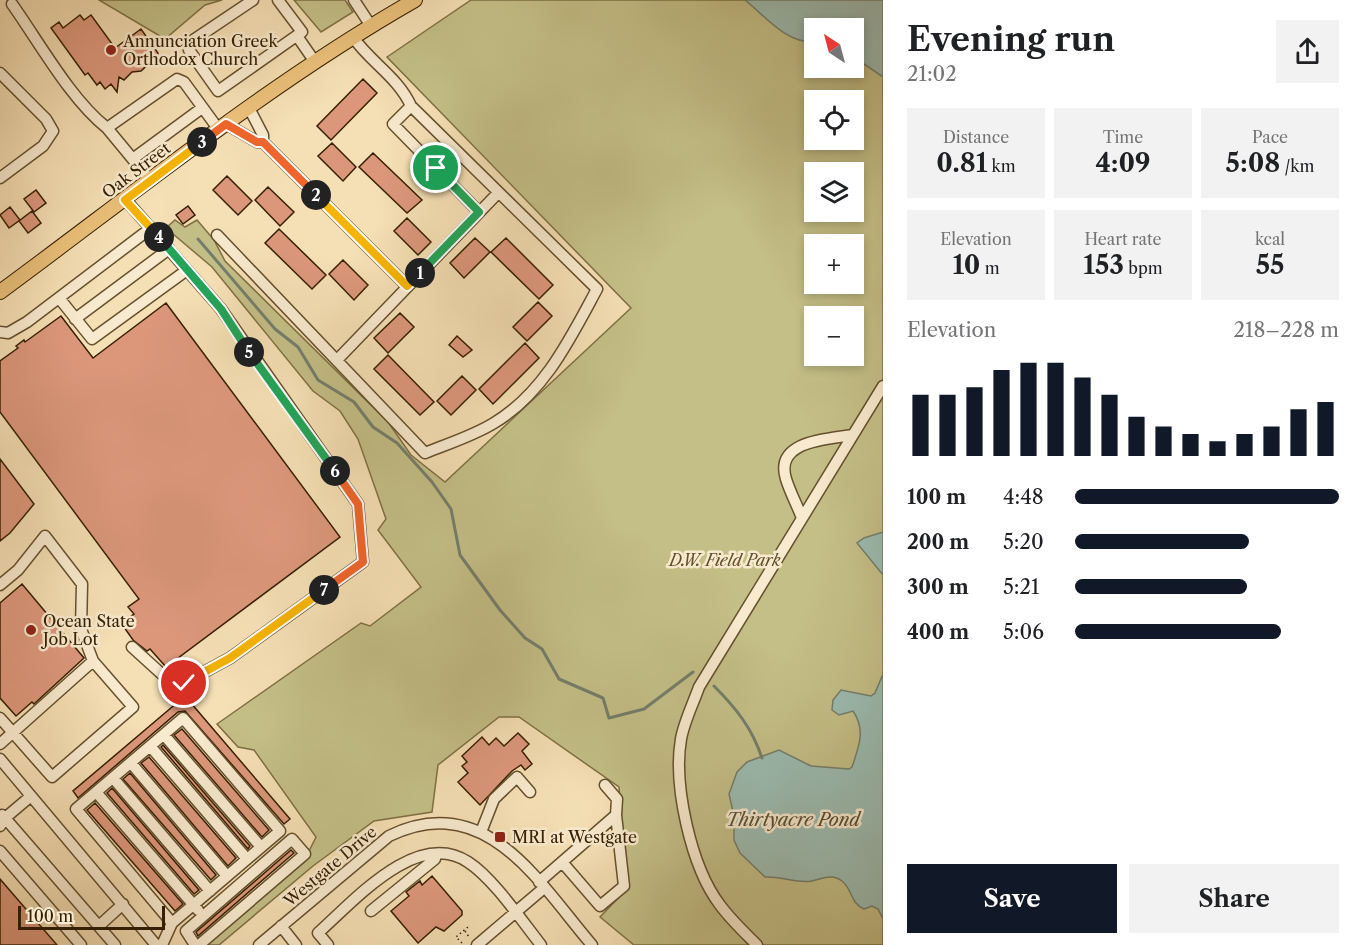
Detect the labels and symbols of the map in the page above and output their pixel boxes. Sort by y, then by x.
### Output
north arrow [804,18,864,78]
place label: Annunciation Greek Orthodox Church [122,31,278,69]
marker: Annunciation Greek Orthodox Church [104,43,118,57]
pin: 3 [187,127,217,157]
street label: Oak Street [98,138,174,202]
pin [410,142,461,193]
pin: 2 [301,180,331,210]
pin: 4 [144,222,174,252]
pin: 1 [405,258,435,288]
pin: 5 [234,337,264,367]
pin: 6 [320,456,350,486]
park label: D.W. Field Park [667,550,781,570]
pin: 7 [309,575,339,605]
place label: Ocean State Job Lot [40,611,135,649]
marker: Ocean State Job Lot [24,623,38,637]
pin [158,657,209,708]
water label: Thirtyacre Pond [726,809,862,831]
street label: Westgate Drive [279,821,380,911]
place label: MRI at Westgate [512,827,637,847]
marker: MRI at Westgate [493,830,507,844]
scale bar [18,903,165,930]

